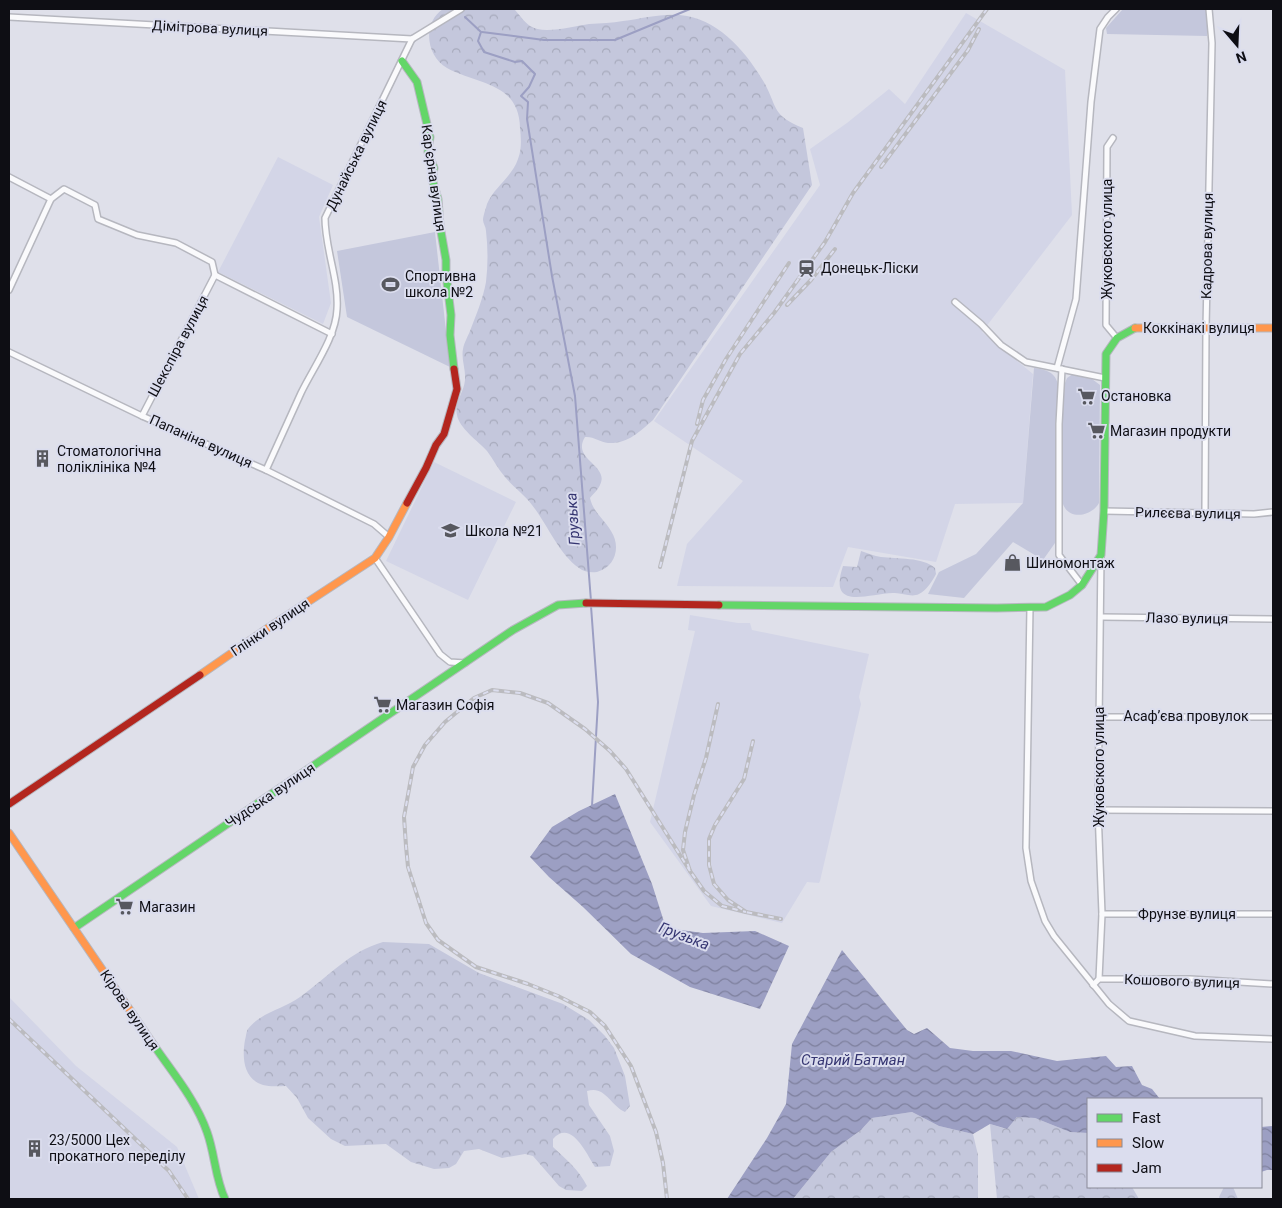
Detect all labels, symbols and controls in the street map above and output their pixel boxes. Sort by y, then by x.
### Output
street label: Дімітрова вулиця [152,17,268,39]
north arrow [1212,20,1262,70]
text: N [1234,48,1249,66]
street label: Дунайська вулиця [322,97,390,213]
street label: Кар’єрна вулиця [419,124,449,232]
street label: Жуковского улица [1099,179,1115,299]
street label: Кадрова вулиця [1198,193,1216,299]
station icon: Донецьк-Ліски [797,258,817,278]
place label: Донецьк-Ліски [821,260,919,276]
place label: Спортивна школа №2 [405,268,476,300]
sports icon: Спортивна школа №2 [381,274,401,294]
street label: Шекспіра вулиця [145,293,211,399]
street label: Коккінакі вулиця [1143,320,1255,336]
supermarket icon: Остановка [1077,386,1097,406]
place label: Остановка [1101,388,1171,404]
street label: Папаніна вулиця [147,411,255,471]
supermarket icon: Магазин продукти [1086,421,1106,441]
place label: Магазин продукти [1110,423,1231,439]
place label: Стоматологічна поліклініка №4 [57,443,161,475]
building icon: Стоматологічна поліклініка №4 [33,449,53,469]
water label: Грузька [562,492,584,546]
street label: Рилєєва вулиця [1135,504,1241,522]
school or university icon: Школа №21 [441,521,461,541]
place label: Школа №21 [465,523,543,539]
shop icon: Шиномонтаж [1002,553,1022,573]
place label: Шиномонтаж [1026,555,1115,571]
street label: Глінки вулиця [228,595,312,659]
street label: Лазо вулиця [1146,609,1228,627]
supermarket icon: Магазин Софія [372,695,392,715]
place label: Магазин Софія [396,697,494,713]
street label: Жуковского улица [1091,707,1107,827]
street label: Асаф’єва провулок [1124,708,1249,724]
street label: Чудська вулиця [222,759,318,831]
supermarket icon: Магазин [115,897,135,917]
place label: Магазин [139,899,196,915]
street label: Фрунзе вулиця [1138,906,1236,922]
water label: Грузька [656,918,712,954]
street label: Кірова вулиця [97,967,163,1053]
street label: Кошового вулиця [1124,971,1240,991]
water label: Старий Батман [801,1051,905,1069]
legend [1087,1098,1262,1188]
text: Fast [1132,1109,1161,1127]
place label: 23/5000 Цех прокатного переділу [49,1132,186,1164]
text: Slow [1132,1134,1164,1152]
building icon: 23/5000 Цех прокатного переділу [25,1138,45,1158]
text: Jam [1132,1159,1162,1177]

